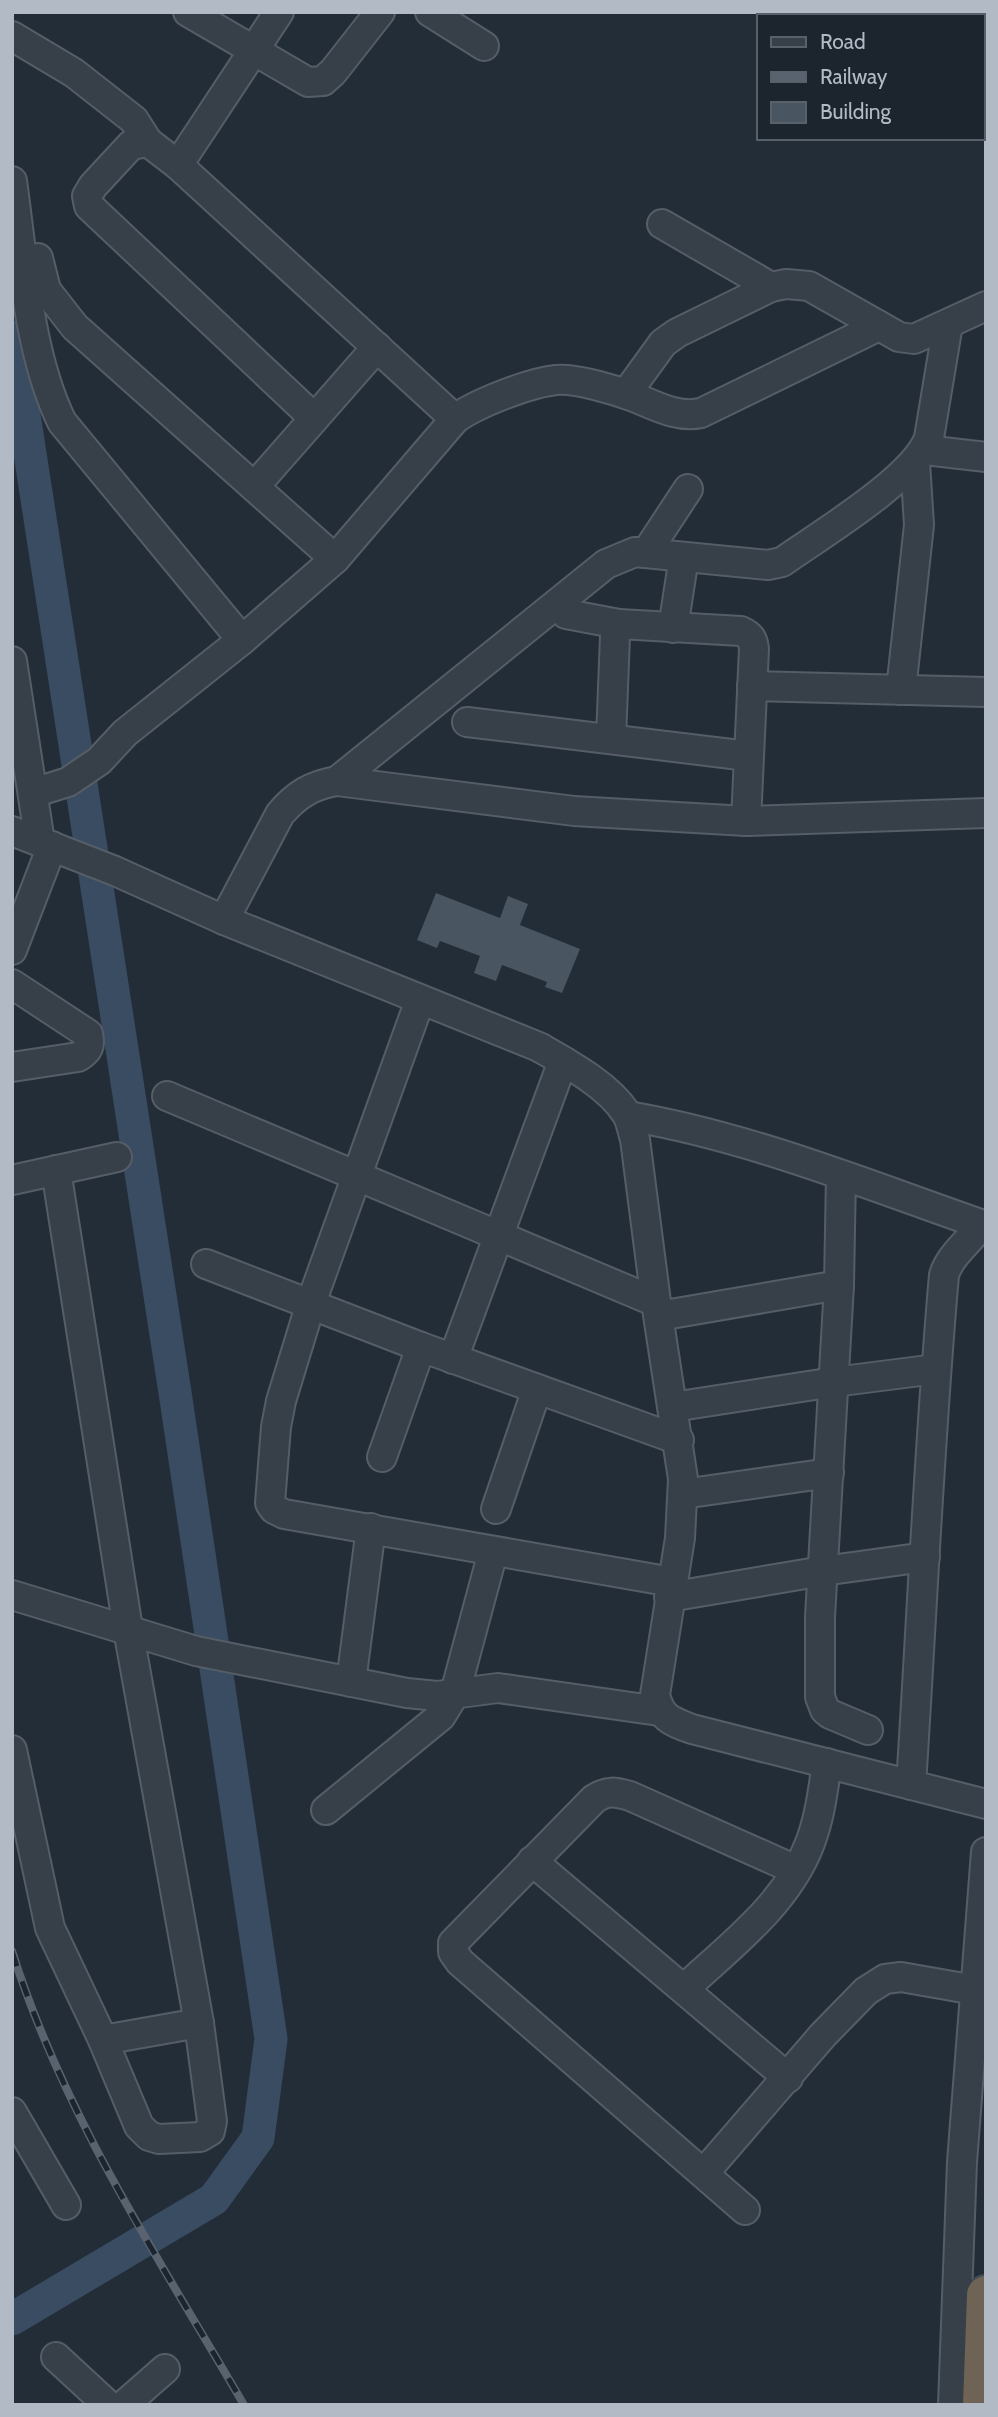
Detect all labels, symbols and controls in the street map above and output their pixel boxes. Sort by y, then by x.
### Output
legend [757,14,984,140]
text: Road [820,29,866,54]
text: Railway [820,64,888,89]
text: Building [820,99,892,124]

